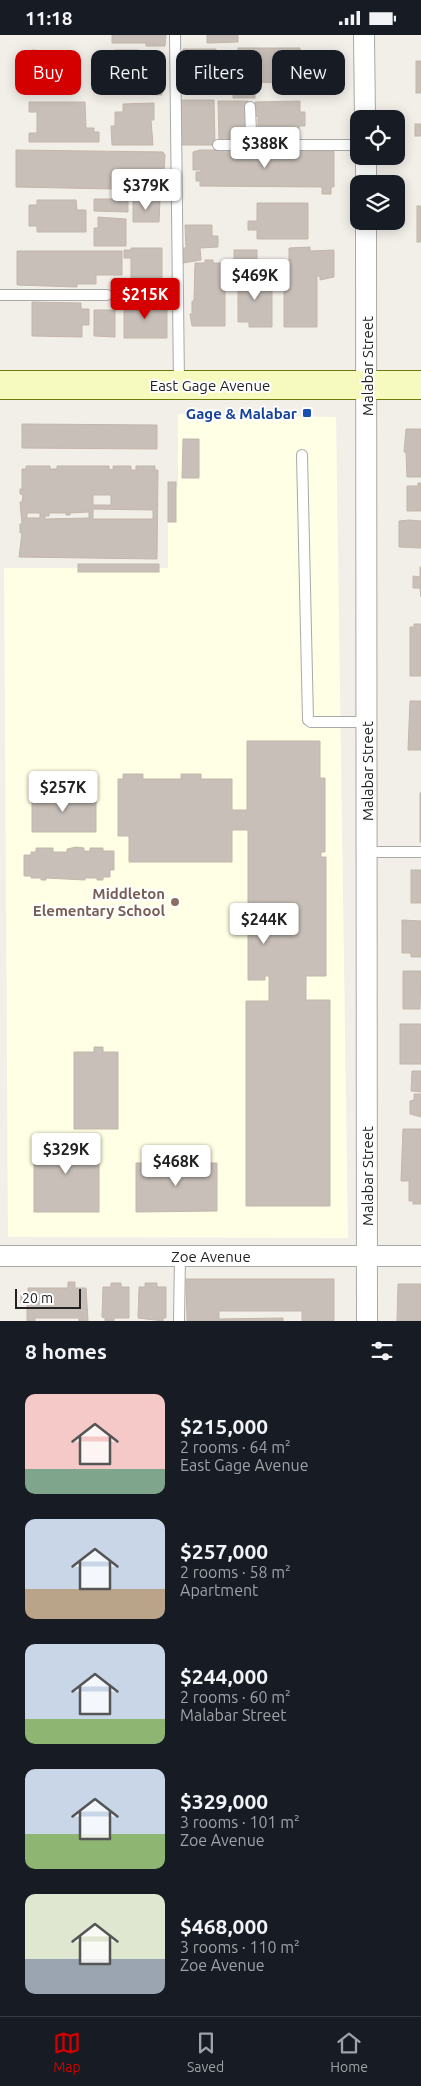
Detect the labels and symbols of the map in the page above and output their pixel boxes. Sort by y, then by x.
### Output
pin: $388K [230,127,300,169]
pin: $379K [111,169,181,211]
pin: $469K [220,259,290,301]
pin: $215K [110,277,180,320]
street label: Malabar Street [359,316,376,416]
street label: East Gage Avenue [150,377,270,394]
place label: Gage & Malabar [186,405,298,422]
marker: Gage & Malabar [301,407,313,419]
street label: Malabar Street [359,721,376,821]
pin: $257K [28,771,98,813]
place label: Middleton Elementary School [33,885,165,919]
marker: Middleton Elementary School [169,896,181,908]
pin: $244K [229,903,299,945]
street label: Malabar Street [359,1126,376,1226]
pin: $329K [31,1133,101,1175]
pin: $468K [141,1145,211,1187]
street label: Zoe Avenue [171,1248,251,1265]
scale bar [15,1286,81,1309]

